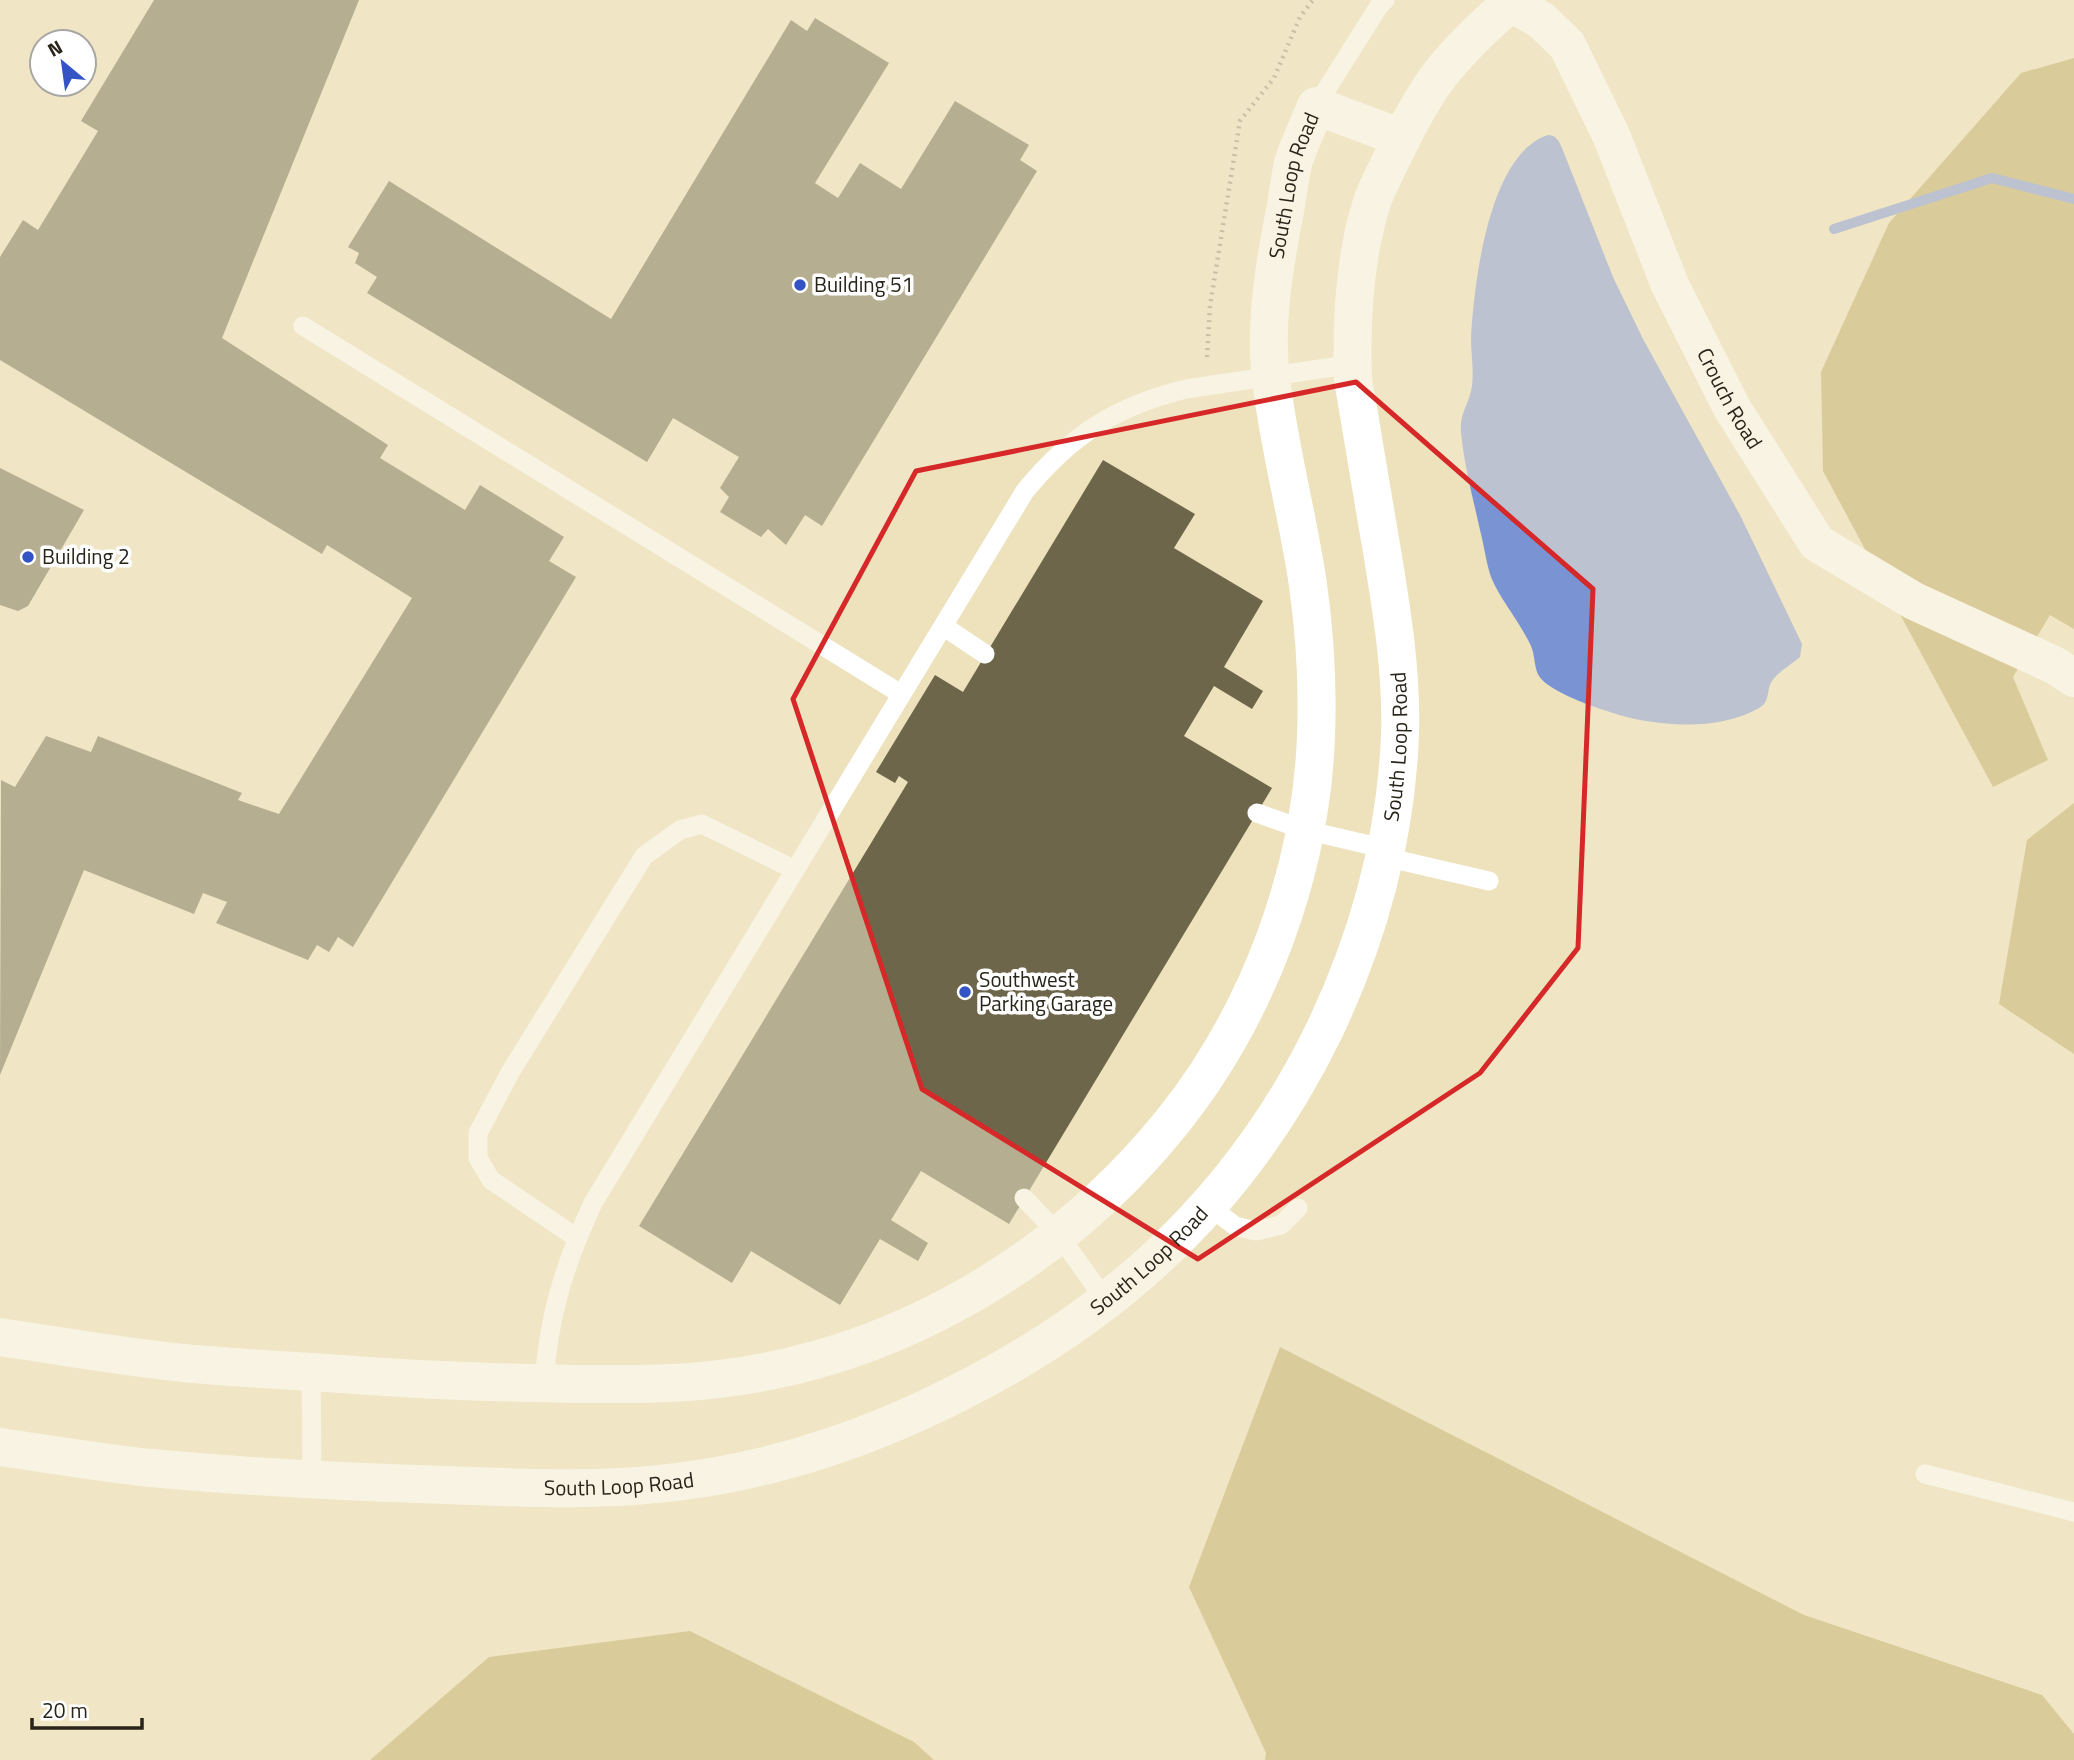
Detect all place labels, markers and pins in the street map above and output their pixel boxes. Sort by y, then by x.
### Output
place label: Building 51 [814,268,913,300]
marker: Building 51 [792,277,808,293]
place label: Building 2 [42,540,130,572]
marker: Building 2 [20,549,36,565]
place label: Southwest Parking Garage [979,963,1113,1019]
marker: Southwest Parking Garage [957,984,973,1000]

